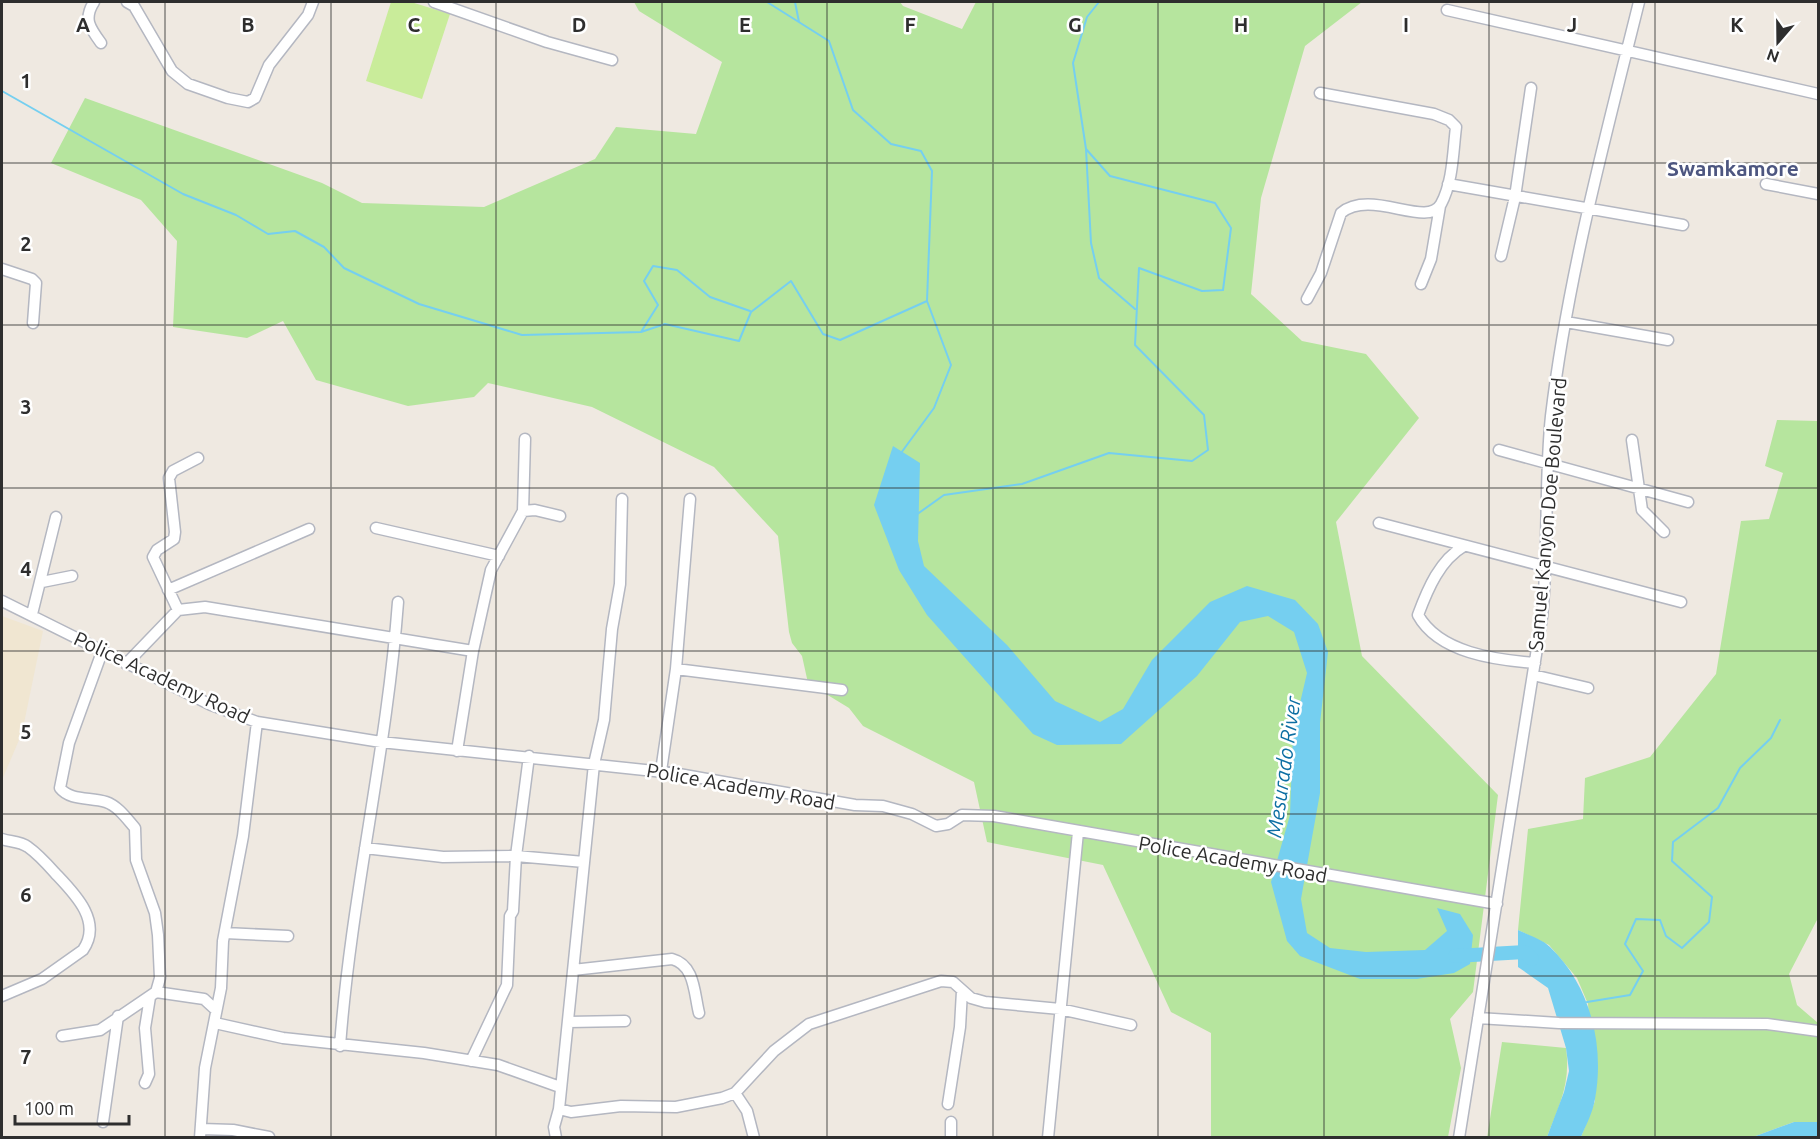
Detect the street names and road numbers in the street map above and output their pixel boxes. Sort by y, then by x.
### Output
street label: Samuel Kanyon Doe Boulevard [1524,376,1570,652]
street label: Police Academy Road [70,626,254,728]
street label: Police Academy Road [645,758,837,814]
street label: Police Academy Road [1137,831,1329,887]

